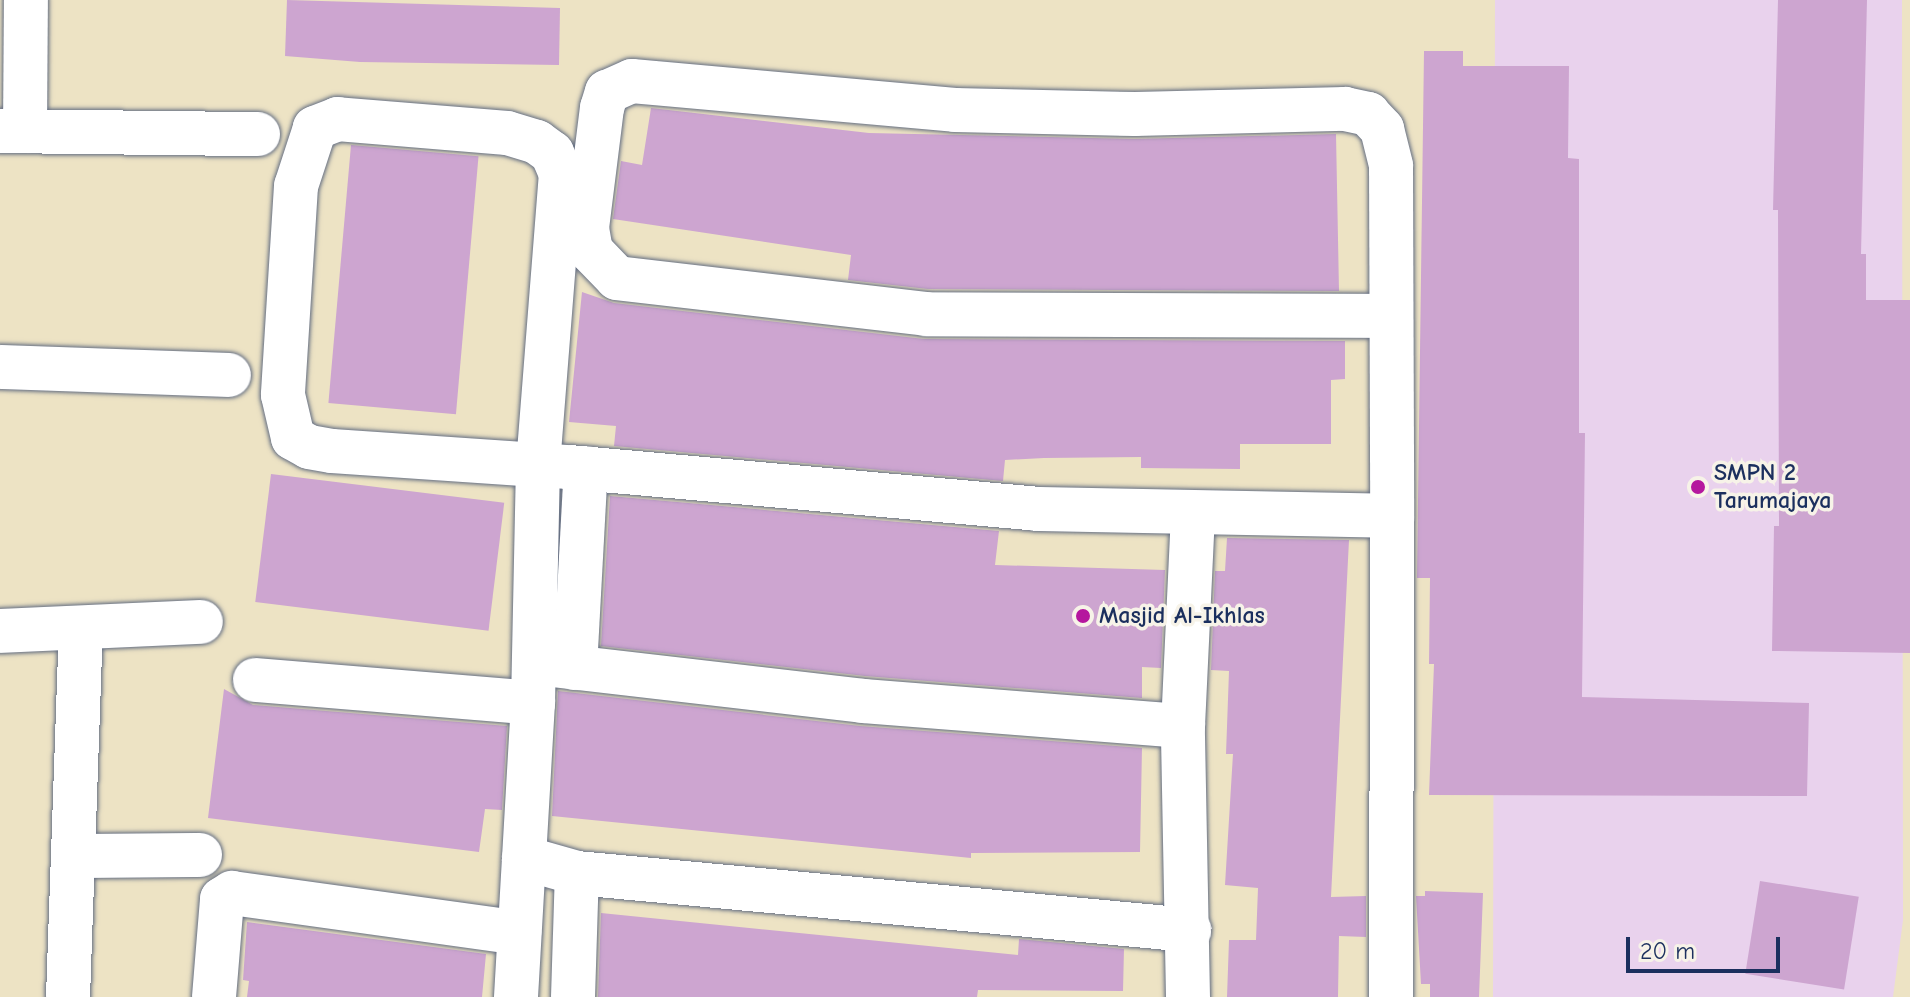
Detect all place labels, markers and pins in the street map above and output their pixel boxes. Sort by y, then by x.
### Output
place label: SMPN 2 Tarumajaya [1714,459,1831,515]
marker: SMPN 2 Tarumajaya [1689,478,1707,496]
place label: Masjid Al-Ikhlas [1099,602,1265,630]
marker: Masjid Al-Ikhlas [1074,607,1092,625]

